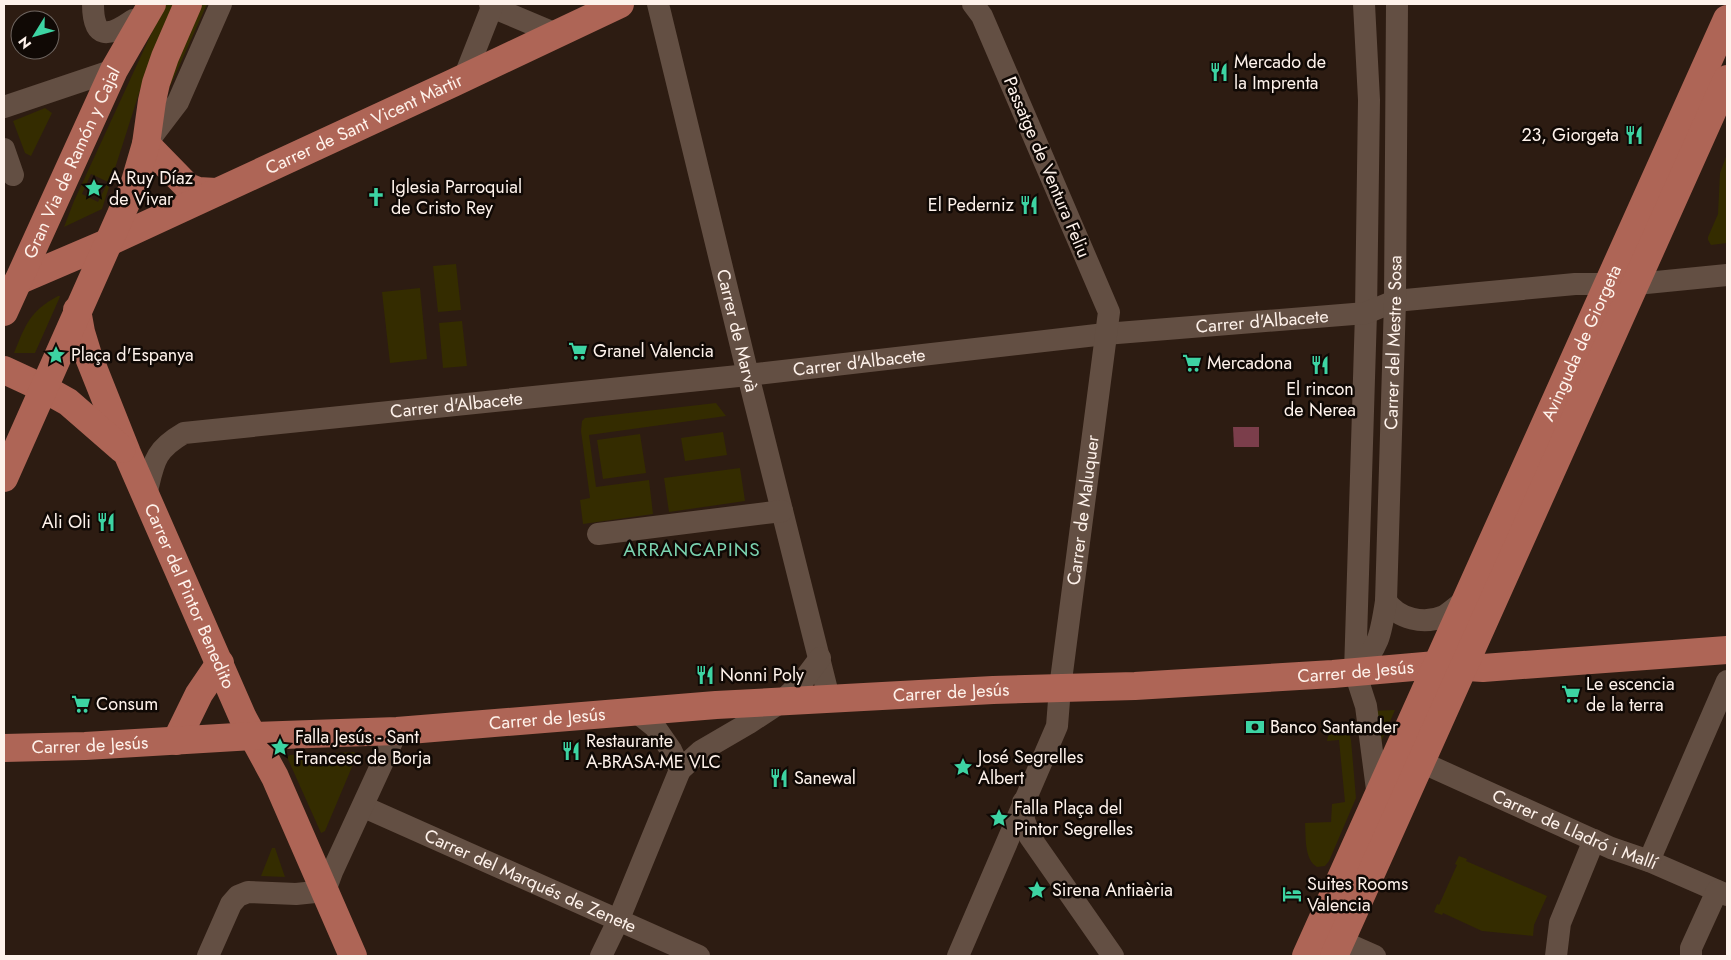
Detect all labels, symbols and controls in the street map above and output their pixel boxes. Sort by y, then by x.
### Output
north arrow [10,10,60,60]
text: N [13,32,36,53]
place label: Mercado de la Imprenta [1234,49,1326,96]
street label: Gran Via de Ramón y Cajal [17,61,126,263]
restaurant icon: Mercado de la Imprenta [1208,61,1230,83]
street label: Carrer de Sant Vicent Màrtir [261,67,468,181]
street label: Passatge de Ventura Feliu [997,72,1097,262]
place label: 23, Giorgeta [1521,122,1619,148]
restaurant icon: 23, Giorgeta [1623,124,1645,146]
place label: A Ruy Díaz de Vivar [109,165,194,212]
place label: Iglesia Parroquial de Cristo Rey [391,174,522,221]
place icon: A Ruy Díaz de Vivar [83,177,105,199]
church icon: Iglesia Parroquial de Cristo Rey [365,186,387,208]
place label: El Pederniz [928,192,1015,218]
restaurant icon: El Pederniz [1018,194,1040,216]
street label: Carrer del Mestre Sosa [1378,255,1408,430]
street label: Avinguda de Giorgeta [1535,261,1628,425]
street label: Carrer de Marvà [710,266,765,395]
street label: Carrer d'Albacete [1195,303,1329,340]
place label: Granel Valencia [593,338,714,364]
supermarket icon: Granel Valencia [567,340,589,362]
place label: Plaça d'Espanya [71,342,194,368]
street label: Carrer d'Albacete [792,342,927,383]
place icon: Plaça d'Espanya [45,344,67,366]
place label: Mercadona [1207,350,1292,376]
supermarket icon: Mercadona [1181,352,1203,374]
restaurant icon: El rincon de Nerea [1309,354,1331,376]
place label: El rincon de Nerea [1284,376,1356,423]
street label: Carrer d'Albacete [389,385,524,425]
street label: Carrer de Maluquer [1061,433,1106,587]
street label: Carrer del Pintor Benedito [138,499,242,693]
place label: Ali Oli [42,509,91,535]
restaurant icon: Ali Oli [95,511,117,533]
district label: ARRANCAPINS [623,536,761,563]
street label: Carrer de Jesús [1297,654,1415,689]
place label: Nonni Poly [720,662,804,688]
restaurant icon: Nonni Poly [694,664,716,686]
place label: Le escencia de la terra [1586,671,1675,718]
street label: Carrer de Jesús [892,677,1010,708]
supermarket icon: Le escencia de la terra [1560,683,1582,705]
place label: Consum [96,691,158,717]
supermarket icon: Consum [70,693,92,715]
street label: Carrer de Jesús [488,701,606,736]
place label: Banco Santander [1270,714,1399,740]
bank icon: Banco Santander [1244,716,1266,738]
place label: Falla Jesús - Sant Francesc de Borja [295,724,431,771]
place label: Restaurante A-BRASA-ME VLC [586,728,721,775]
street label: Carrer de Jesús [31,729,149,760]
place icon: Falla Jesús - Sant Francesc de Borja [269,736,291,758]
restaurant icon: Restaurante A-BRASA-ME VLC [560,740,582,762]
place label: José Segrelles Albert [976,744,1083,791]
place icon: José Segrelles Albert [952,756,974,778]
place label: Sanewal [794,765,856,791]
restaurant icon: Sanewal [768,767,790,789]
street label: Carrer de Lladró i Mallí [1488,783,1663,877]
place label: Falla Plaça del Pintor Segrelles [1014,795,1133,842]
place icon: Falla Plaça del Pintor Segrelles [988,807,1010,829]
street label: Carrer del Marqués de Zenete [420,822,641,940]
place label: Suites Rooms Valencia [1307,871,1408,918]
place label: Sirena Antiaèria [1052,877,1173,903]
place icon: Sirena Antiaèria [1026,879,1048,901]
hotel icon: Suites Rooms Valencia [1281,883,1303,905]

